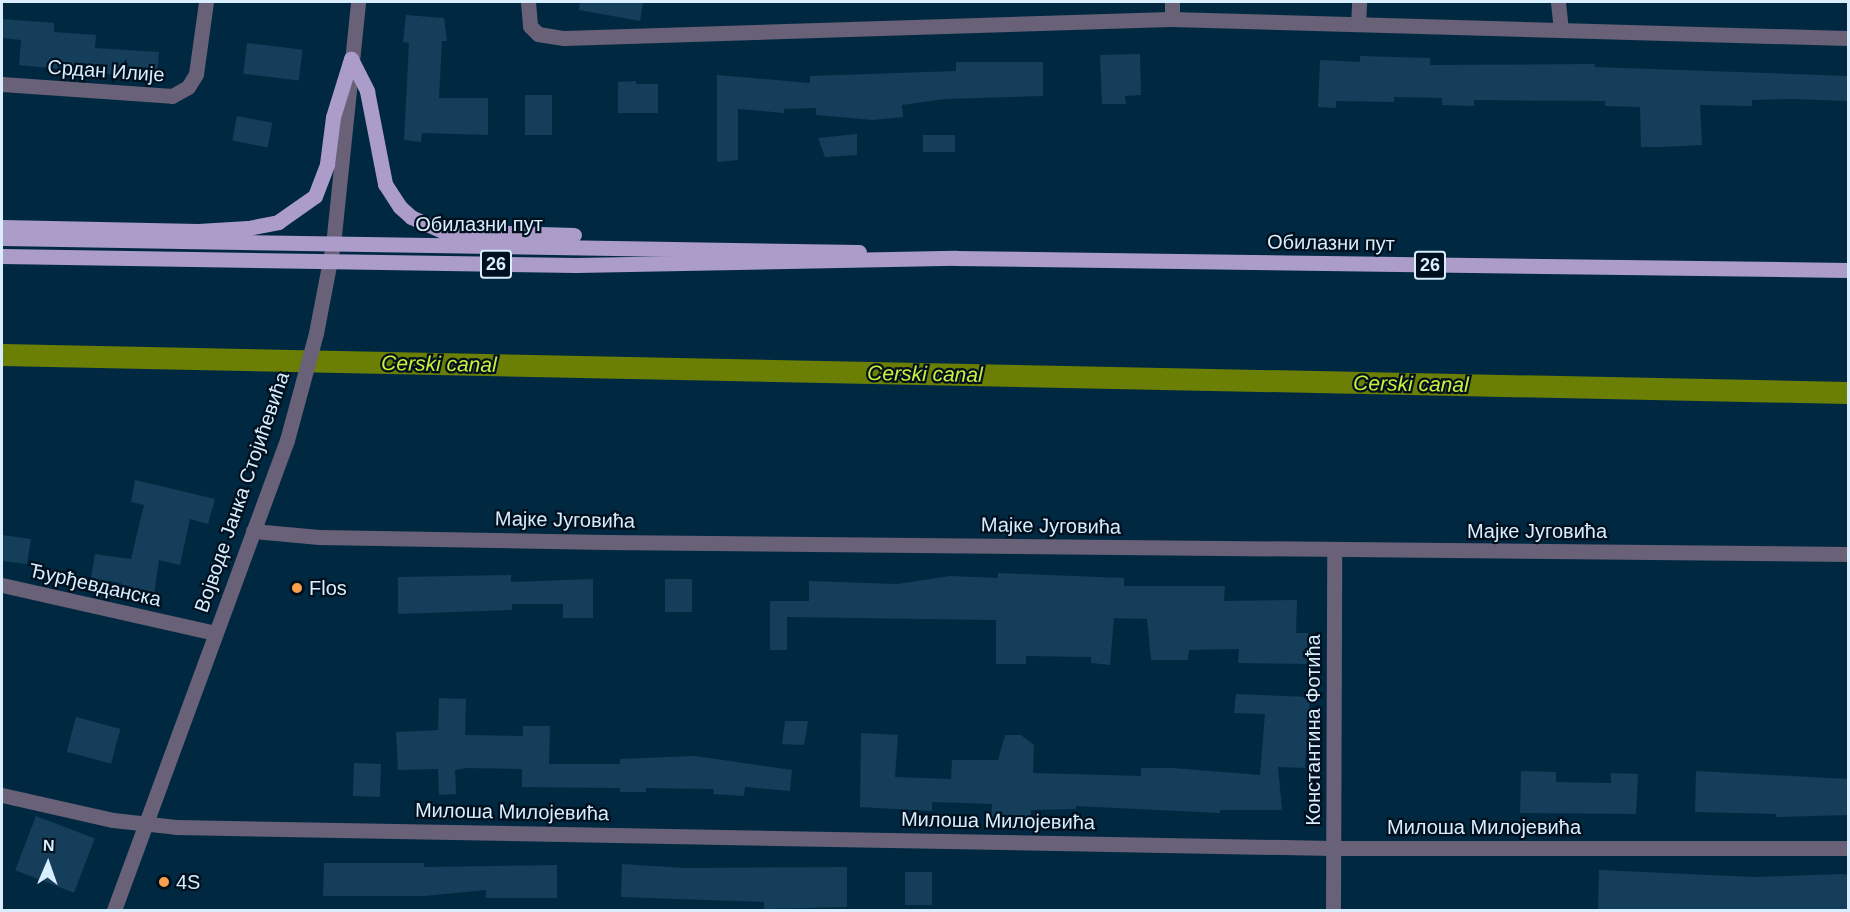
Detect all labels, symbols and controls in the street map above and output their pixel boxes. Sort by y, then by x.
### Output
street label: Срдан Илије [47,55,165,87]
street label: Обилазни пут [415,212,543,236]
street label: Обилазни пут [1267,230,1395,256]
road number: 26 [480,249,512,279]
road number: 26 [1414,250,1446,280]
water label: Cerski canal [381,350,497,378]
water label: Cerski canal [867,360,983,388]
street label: Војводе Јанка Стојићевића [190,369,294,615]
water label: Cerski canal [1353,370,1469,398]
street label: Мајке Југовића [495,507,635,533]
street label: Мајке Југовића [981,513,1121,539]
street label: Мајке Југовића [1467,519,1607,543]
street label: Ђурђевданска [27,558,163,612]
place label: Flos [309,576,347,600]
marker: Flos [290,581,304,595]
street label: Константина Фотића [1301,634,1325,826]
street label: Милоша Милојевића [415,798,609,826]
street label: Милоша Милојевића [901,807,1095,835]
street label: Милоша Милојевића [1387,815,1581,839]
north arrow [18,834,78,894]
text: N [43,837,55,854]
place label: 4S [176,870,200,894]
marker: 4S [157,875,171,889]

